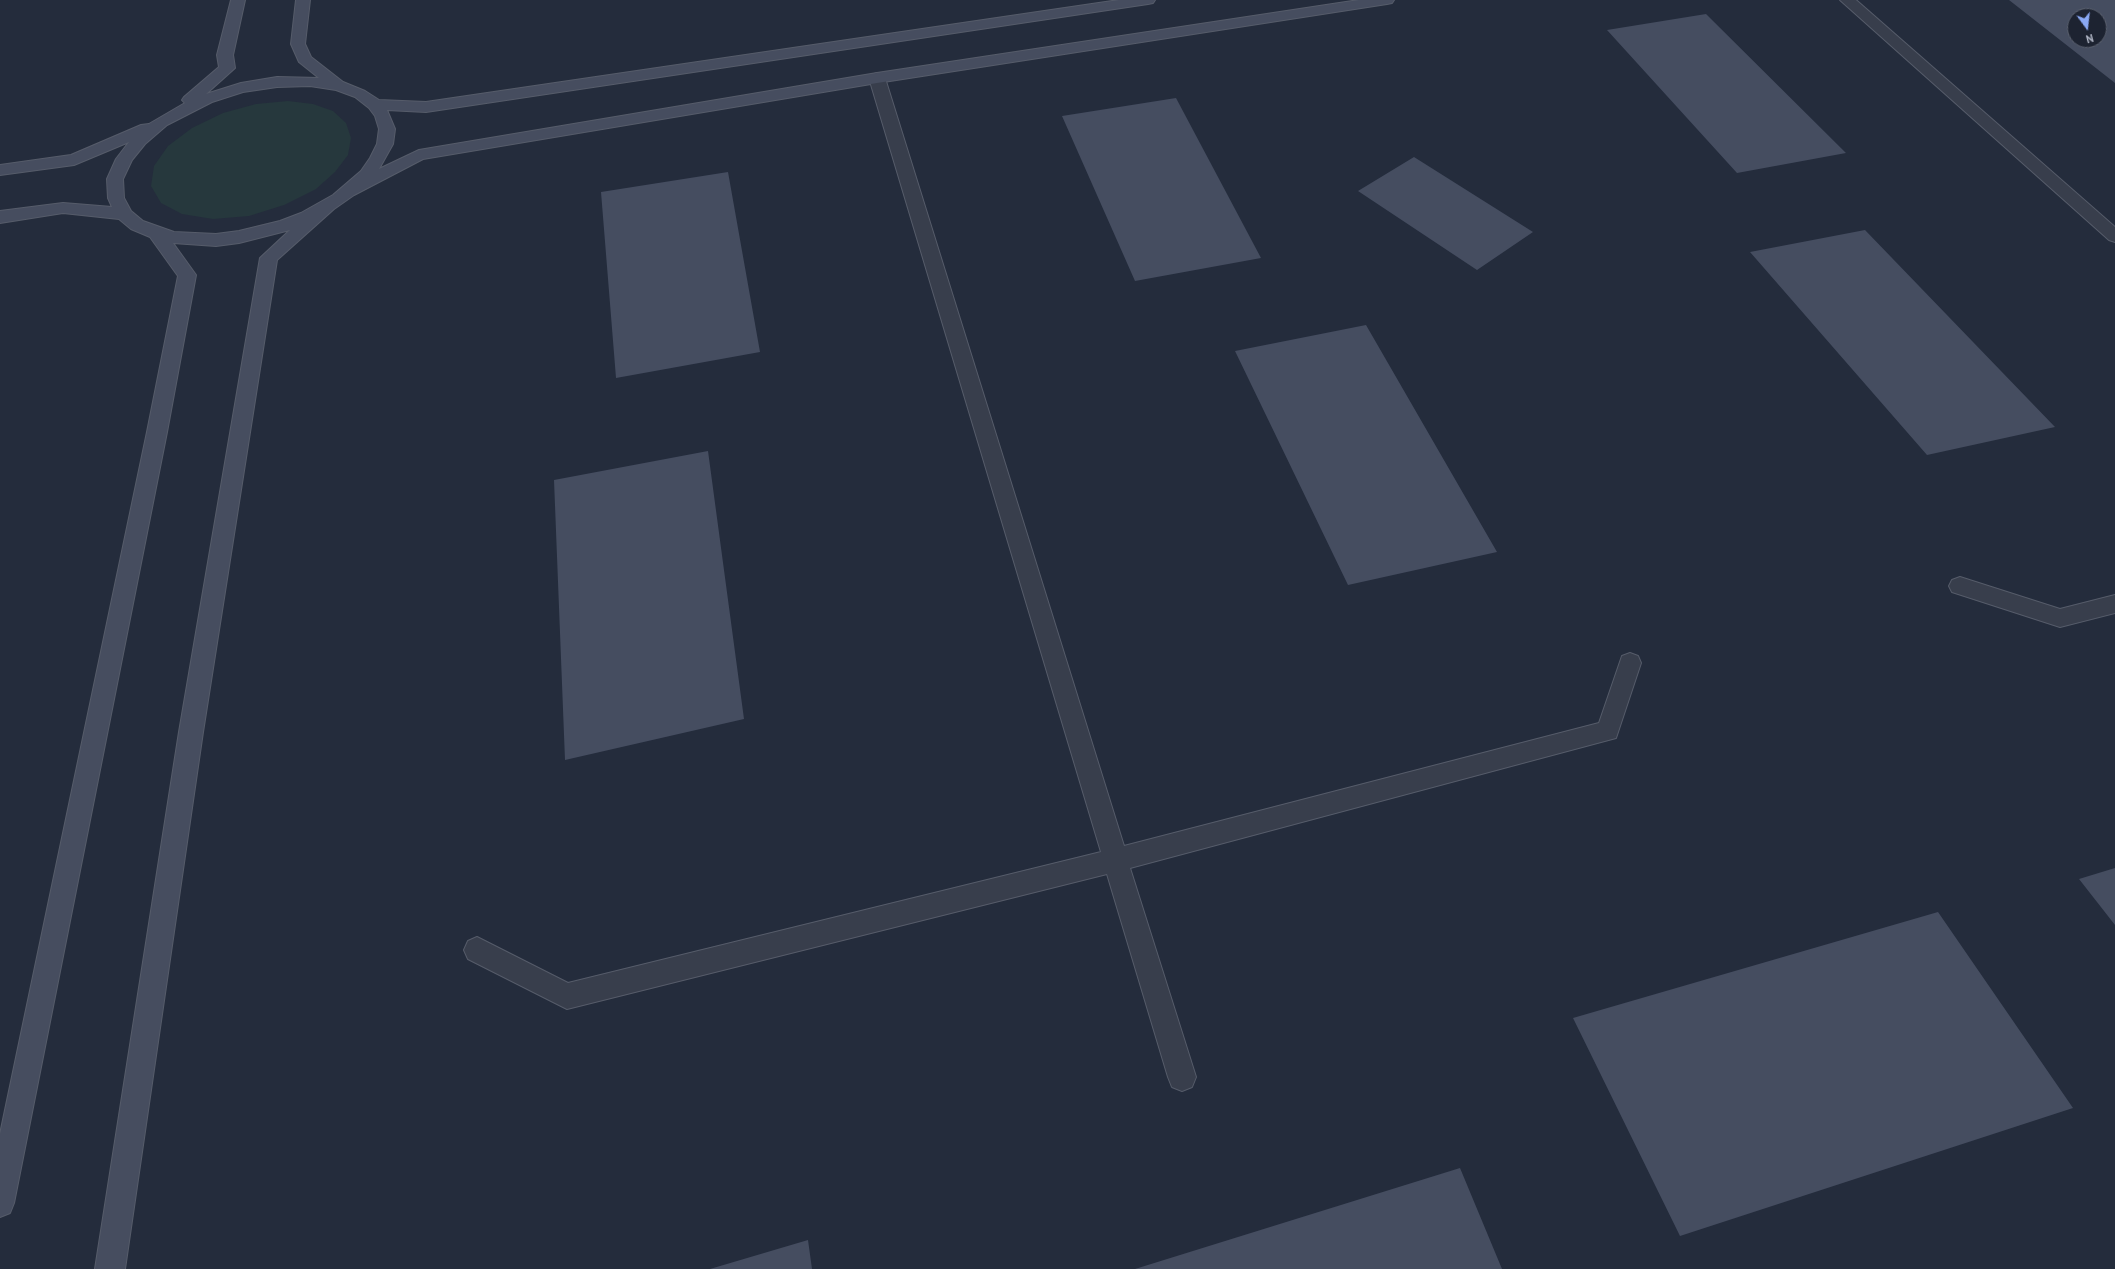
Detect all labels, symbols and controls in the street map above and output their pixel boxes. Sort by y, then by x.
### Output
north arrow [2067,8,2107,48]
text: N [2085,31,2095,46]

